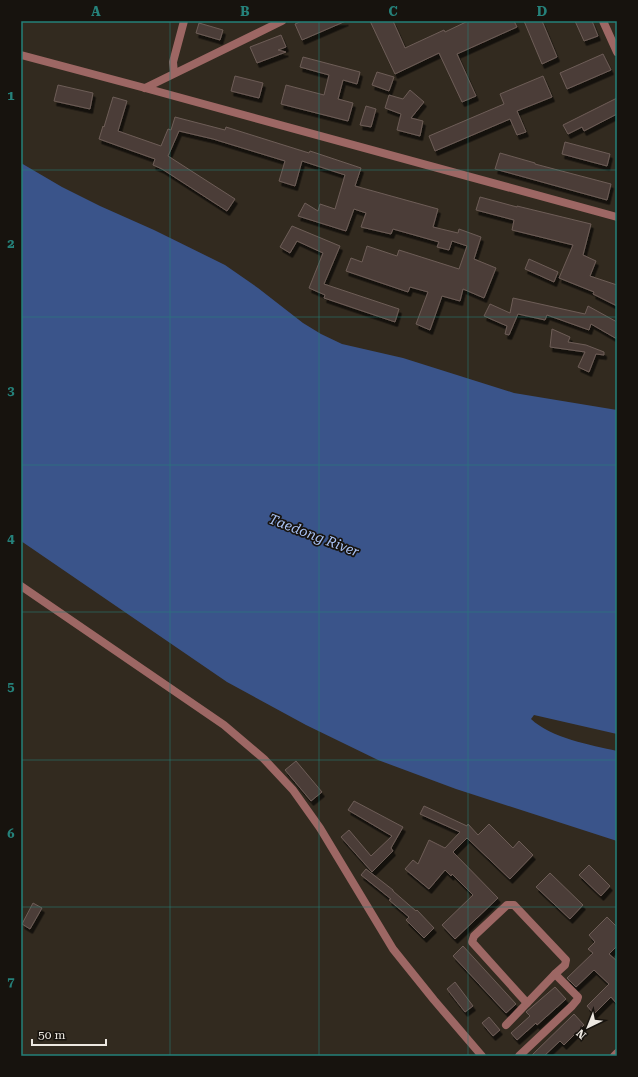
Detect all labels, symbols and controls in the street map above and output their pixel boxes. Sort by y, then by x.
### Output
text: A [91,4,101,19]
text: B [240,4,250,19]
text: C [388,4,398,19]
text: D [537,4,547,19]
text: 1 [7,88,15,103]
text: 2 [7,236,15,251]
text: 3 [7,383,15,398]
water label: Taedong River [266,510,362,560]
text: 4 [7,531,15,546]
text: 5 [7,679,15,694]
text: 6 [7,826,15,841]
text: 7 [7,974,15,989]
north arrow [568,1007,608,1047]
scale bar [32,1021,106,1047]
text: N [574,1026,589,1042]
text: 50 m [38,1028,65,1042]

